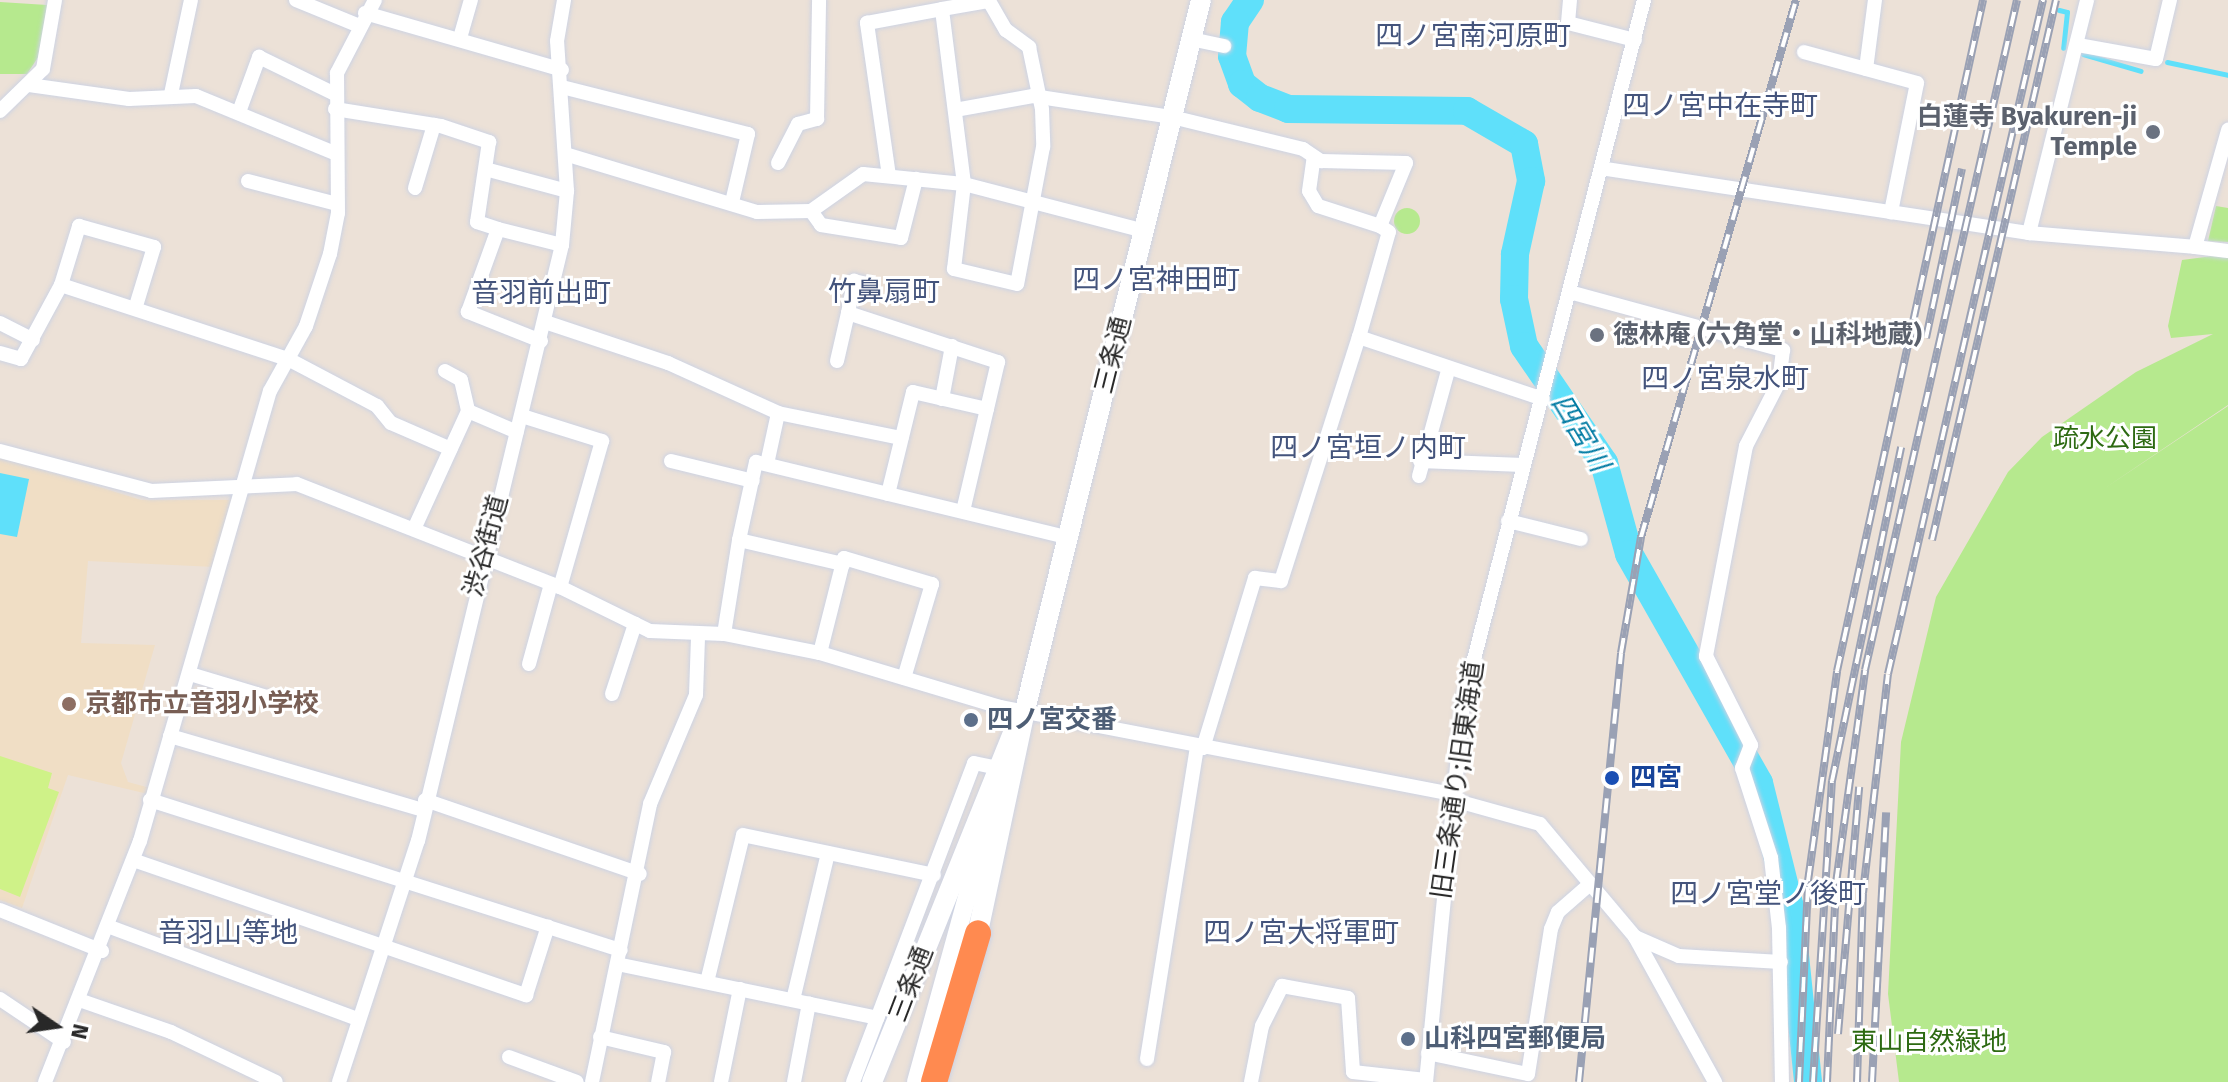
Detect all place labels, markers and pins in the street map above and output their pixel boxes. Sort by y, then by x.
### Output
place label: 白蓮寺 Byakuren-ji Temple [1917,101,2137,162]
marker: 白蓮寺 Byakuren-ji Temple [2144,123,2162,141]
place label: 徳林庵 (六角堂・山科地蔵) [1613,319,1922,351]
marker: 徳林庵 (六角堂・山科地蔵) [1588,326,1606,344]
place label: 京都市立音羽小学校 [85,688,319,720]
marker: 京都市立音羽小学校 [60,695,78,713]
place label: 四ノ宮交番 [987,704,1117,736]
marker: 四ノ宮交番 [962,711,980,729]
place label: 四宮 [1630,762,1682,794]
marker: 四宮 [1601,767,1623,789]
place label: 山科四宮郵便局 [1424,1023,1606,1055]
marker: 山科四宮郵便局 [1399,1030,1417,1048]

